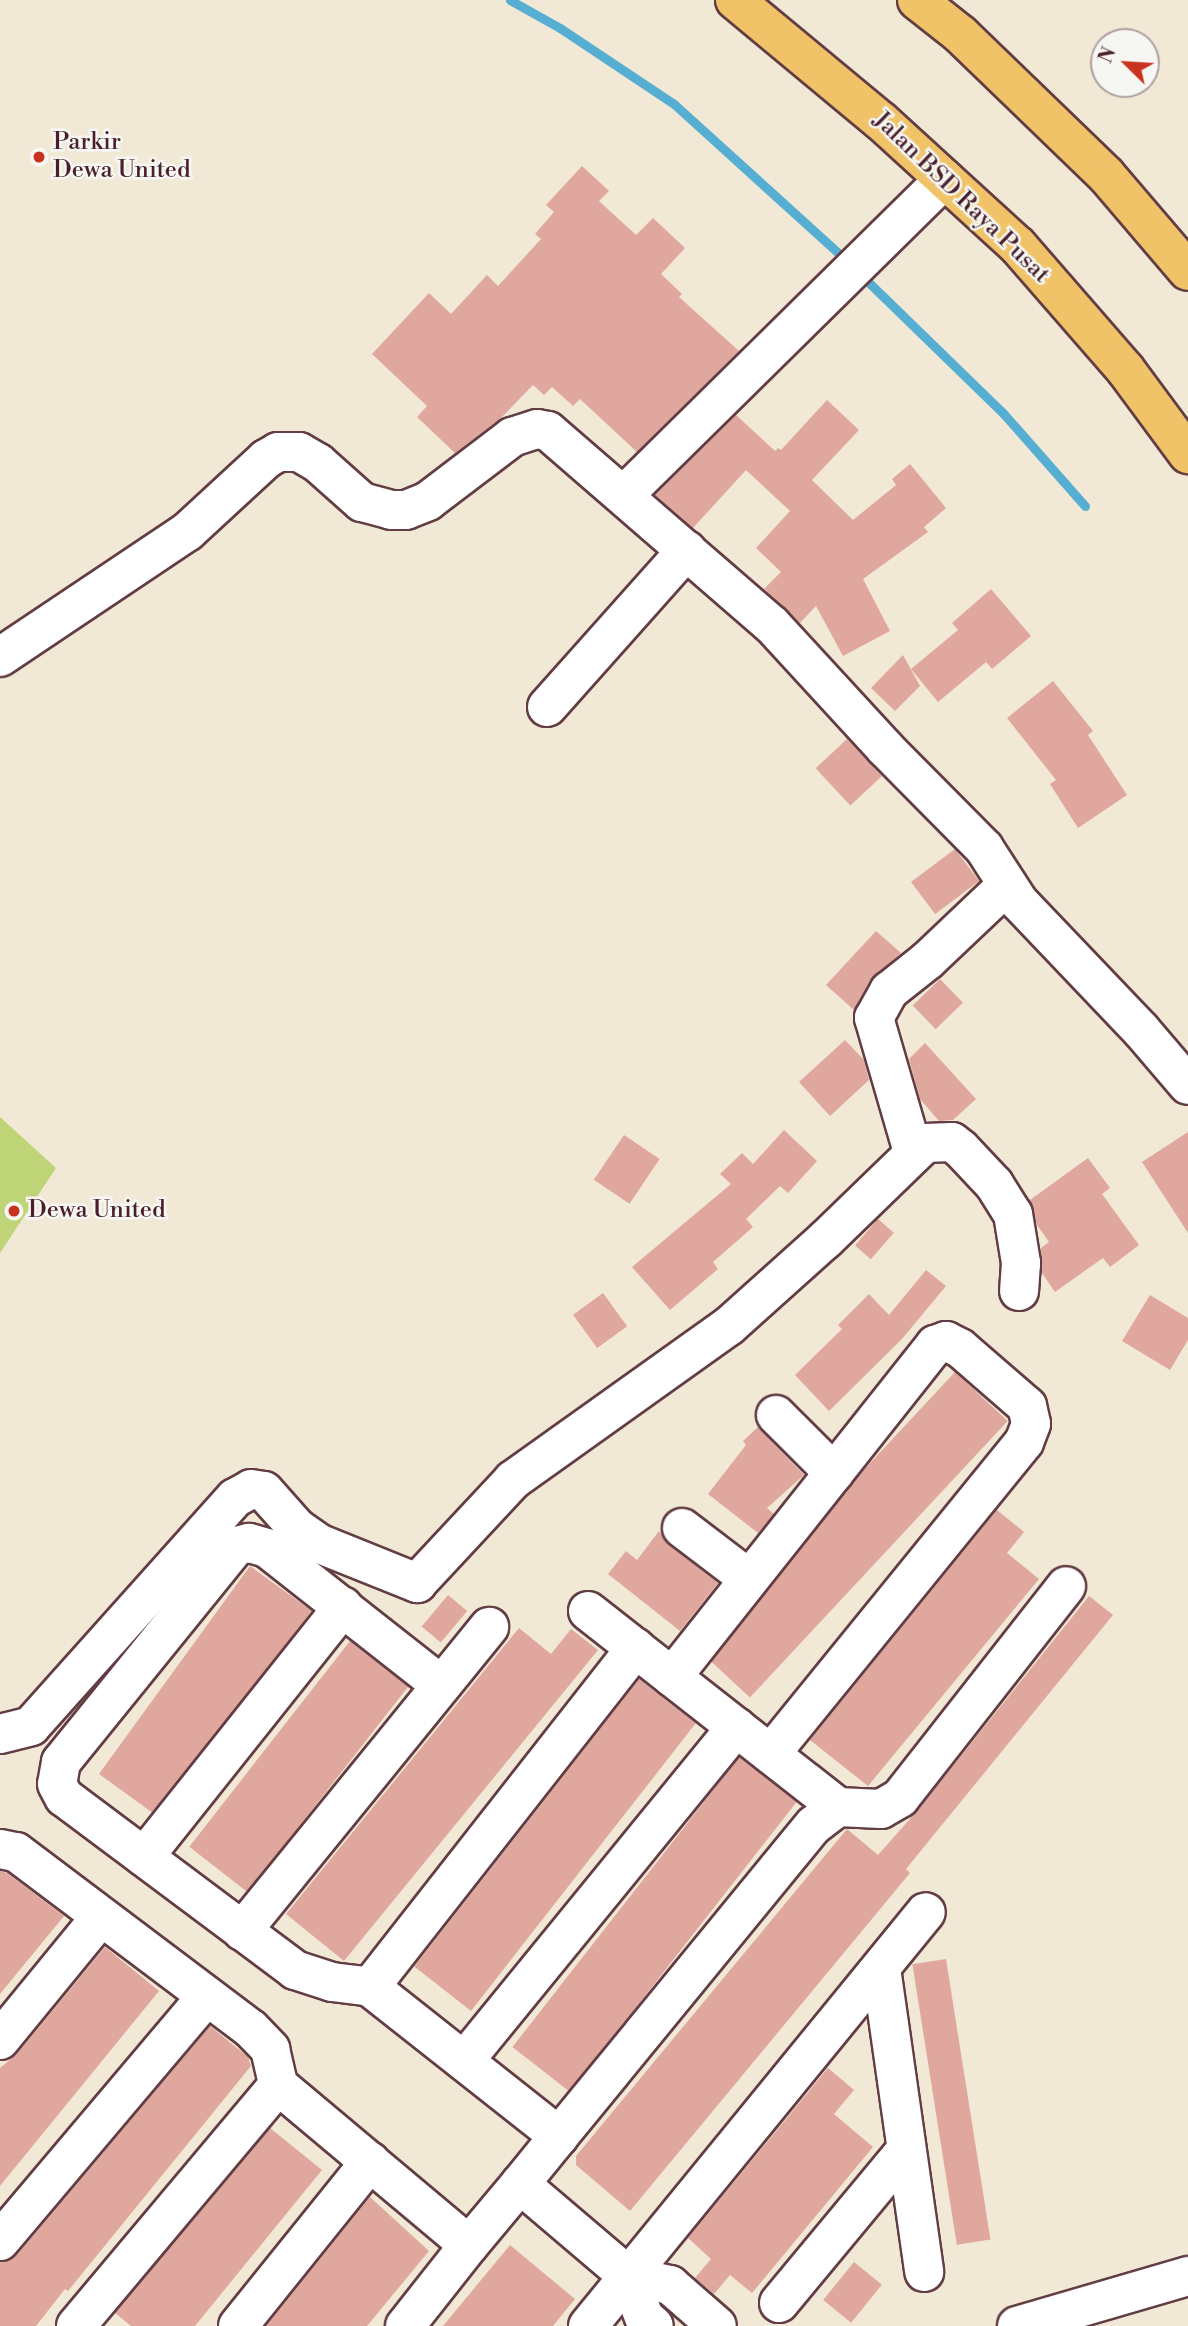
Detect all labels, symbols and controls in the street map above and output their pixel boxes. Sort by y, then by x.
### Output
north arrow [1090,28,1160,98]
text: N [1094,44,1122,67]
street label: Jalan BSD Raya Pusat [867,106,1055,290]
place label: Parkir Dewa United [53,129,191,185]
marker: Parkir Dewa United [31,149,47,165]
place label: Dewa United [28,1197,166,1225]
marker: Dewa United [6,1203,22,1219]

